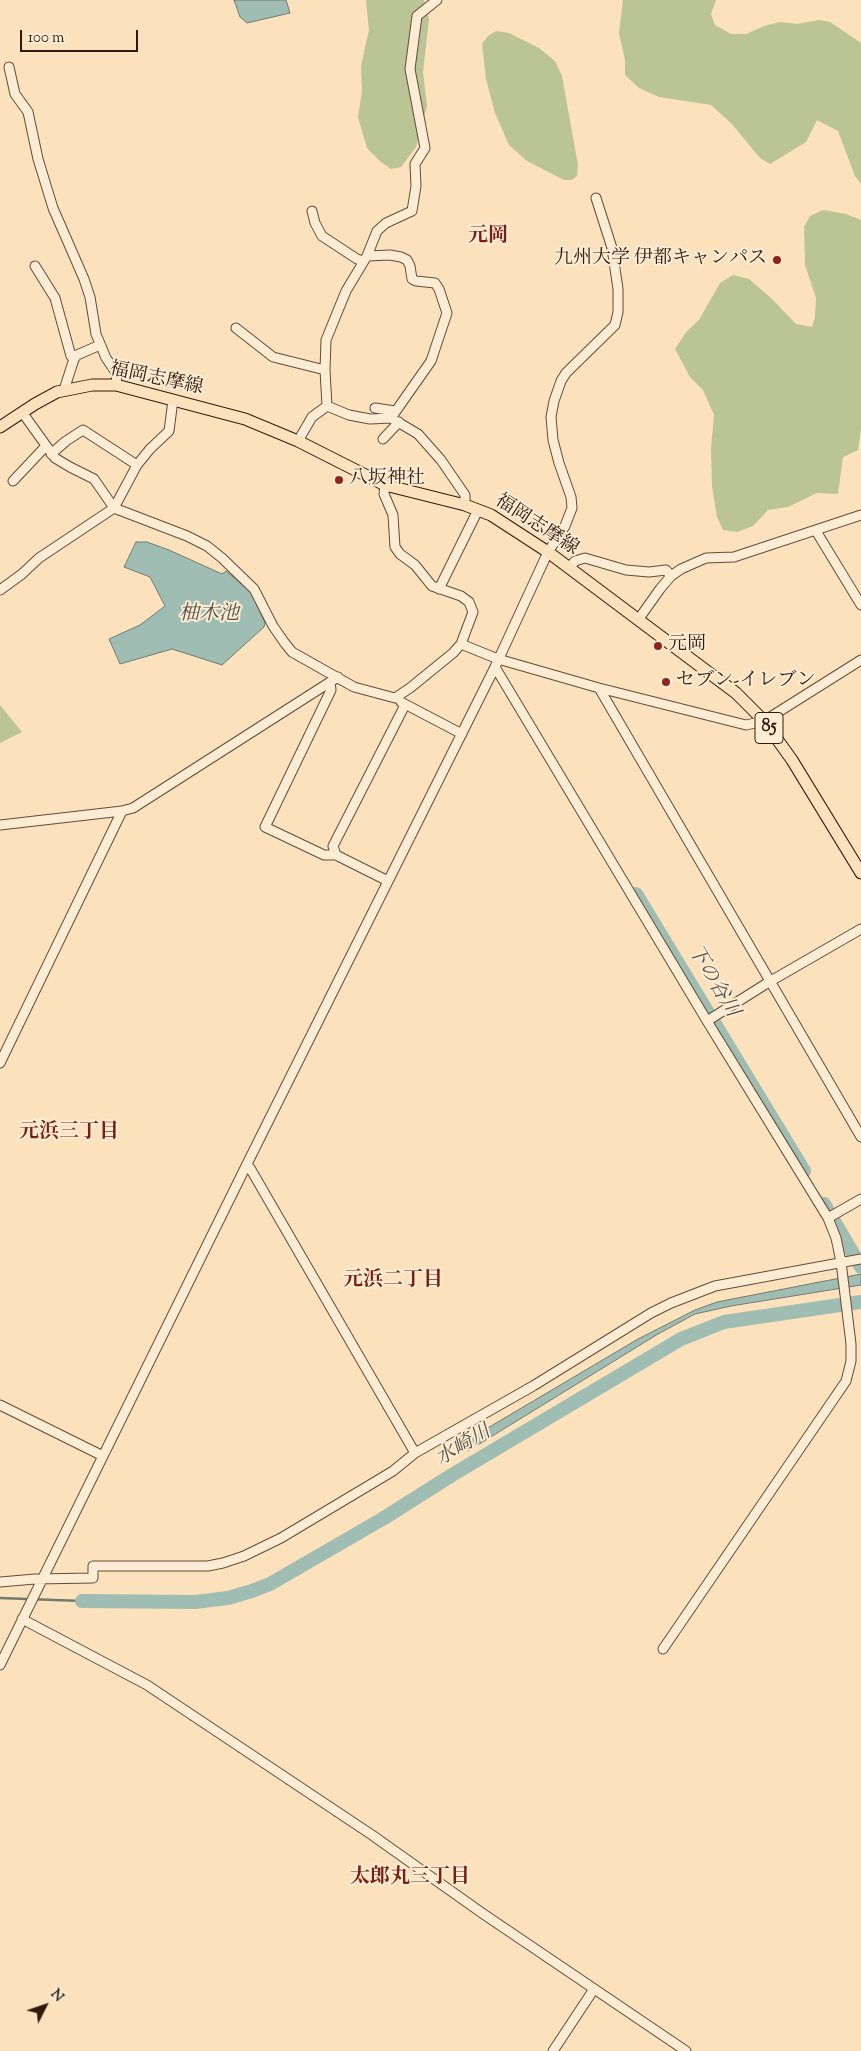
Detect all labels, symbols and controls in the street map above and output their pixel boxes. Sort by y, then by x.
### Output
scale bar [22,20,140,52]
text: 100 m [28,28,64,49]
district label: 元岡 [468,226,508,250]
place label: 九州大学 伊都キャンパス [554,249,767,271]
marker: 九州大学 伊都キャンパス [771,254,783,266]
street label: 福岡志摩線 [107,359,205,401]
place label: 八坂神社 [349,469,425,491]
marker: 八坂神社 [333,474,345,486]
street label: 福岡志摩線 [490,491,582,561]
water label: 柚木池 [179,604,239,628]
place label: 元岡 [668,635,706,657]
marker: 元岡 [652,640,664,652]
place label: セブン-イレブン [676,671,815,693]
marker: セブン-イレブン [660,676,672,688]
road number: 85 [755,712,783,744]
water label: 下の谷川 [681,942,743,1022]
district label: 元浜三丁目 [19,1122,119,1146]
district label: 元浜二丁目 [343,1270,443,1294]
water label: 水崎川 [432,1421,496,1473]
district label: 太郎丸三丁目 [350,1867,470,1891]
north arrow [20,1981,70,2031]
text: N [45,1985,68,2007]

